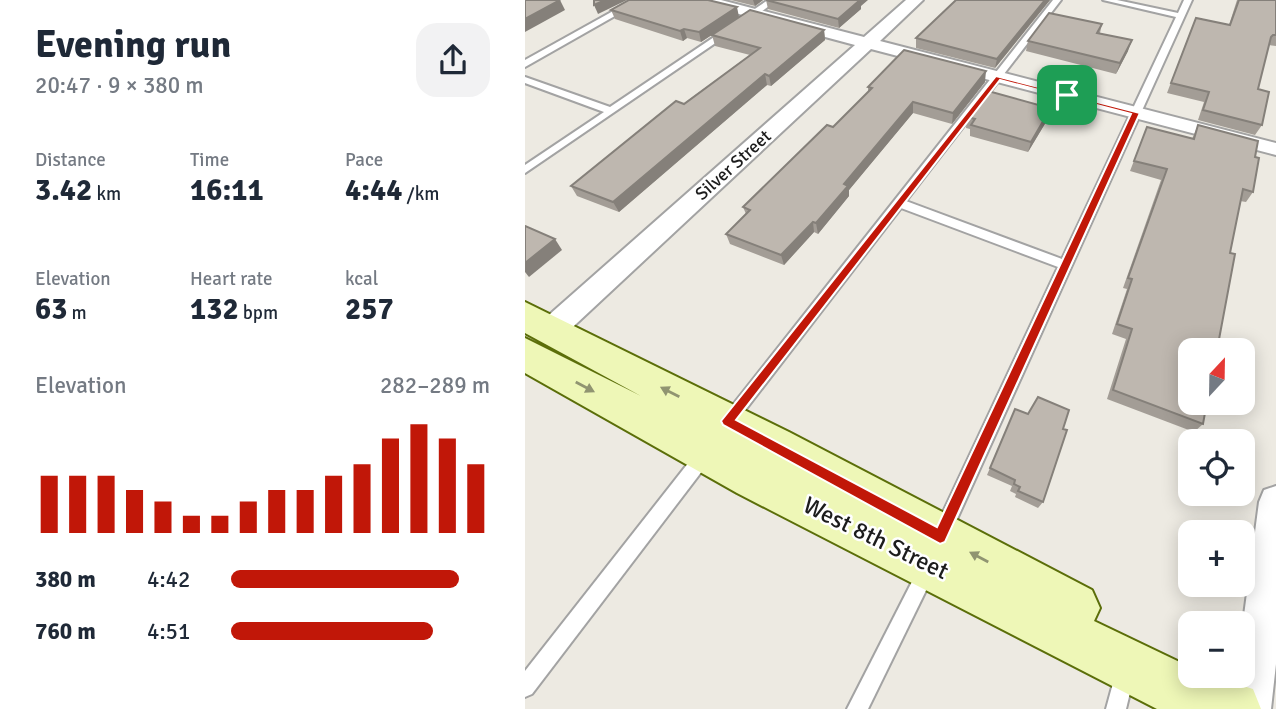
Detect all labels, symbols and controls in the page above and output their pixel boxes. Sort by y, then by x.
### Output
text: Evening run [35,21,231,68]
button: share [416,23,490,97]
pin [1037,65,1097,125]
text: 20:47 · 9 × 380 m [35,71,204,100]
icon: arrive [1048,76,1086,114]
street label: Silver Street [691,125,775,205]
text: Distance [35,148,106,172]
text: Time [190,148,229,172]
text: Pace [345,148,383,172]
text: 3.42 [35,172,92,209]
text: 16:11 [190,172,264,209]
text: 4:44 [345,172,402,209]
text: km [92,182,121,206]
text: /km [402,182,439,206]
text: Elevation [35,267,111,291]
text: Heart rate [190,267,272,291]
text: kcal [345,267,378,291]
text: 63 [35,291,67,328]
text: 132 [190,291,239,328]
text: 257 [345,291,394,328]
text: m [67,301,87,325]
text: bpm [239,301,278,325]
north arrow [1178,338,1255,415]
map controls [1178,338,1255,688]
text: Elevation [35,371,127,400]
text: 282–289 m [380,371,490,400]
one-way arrow [575,381,595,393]
one-way arrow [660,386,680,398]
button: locate [1178,429,1255,506]
street label: West 8th Street [798,490,954,586]
button: + [1178,520,1255,597]
one-way arrow [969,551,989,563]
text: 380 m [35,565,96,594]
text: 4:42 [147,565,190,594]
button: − [1178,611,1255,688]
text: 760 m [35,617,96,646]
text: 4:51 [147,617,190,646]

